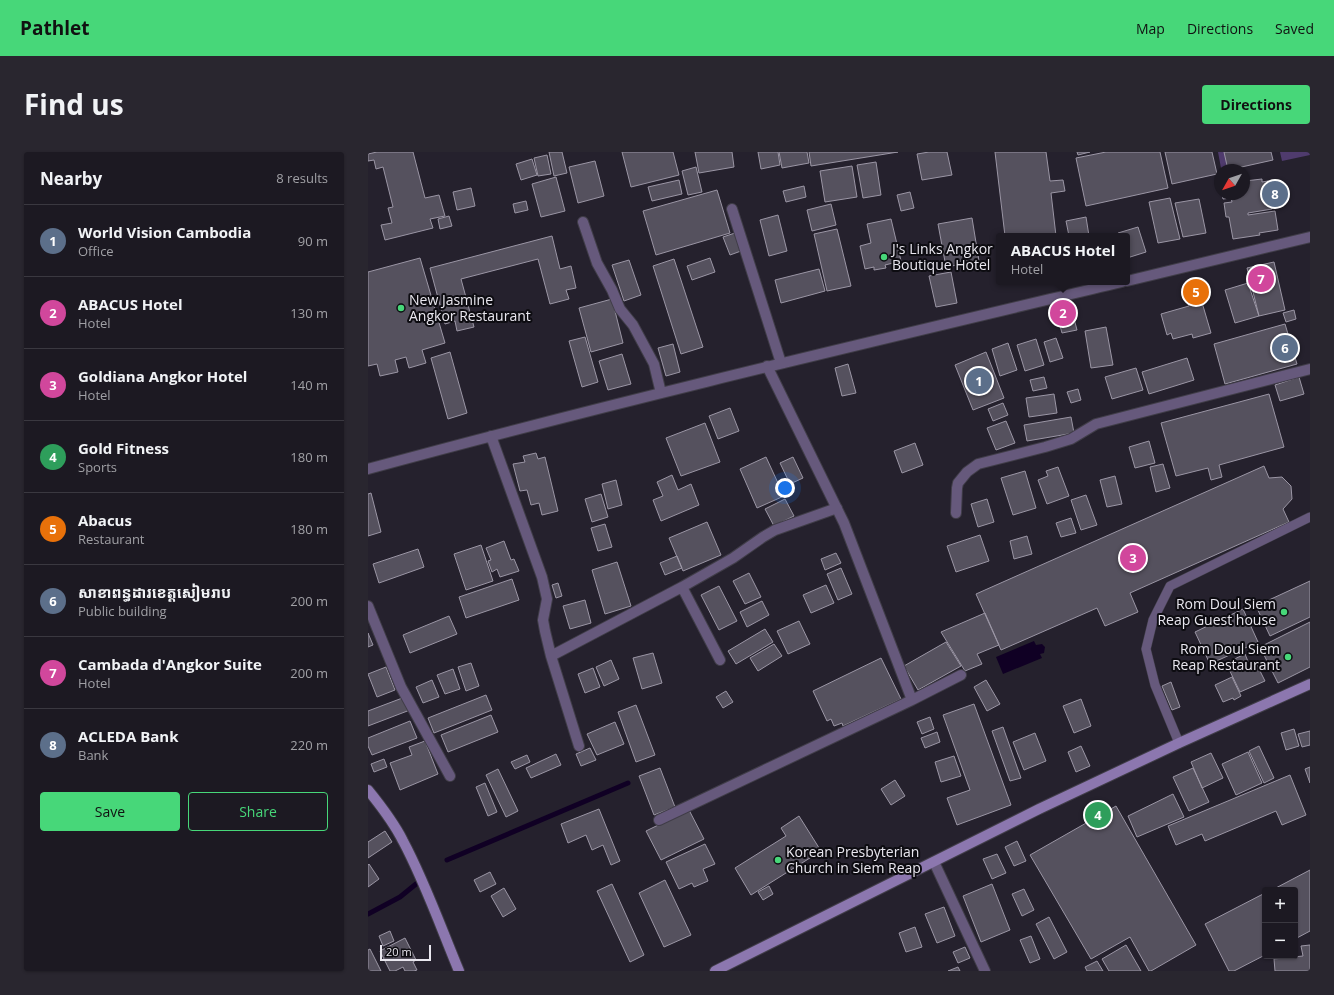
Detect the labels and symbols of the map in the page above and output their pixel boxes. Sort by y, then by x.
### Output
north arrow [1214,164,1250,200]
pin: 8 [1262,179,1288,209]
place label: J's Links Angkor Boutique Hotel [890,239,993,274]
marker: J's Links Angkor Boutique Hotel [879,252,889,262]
pin: 7 [1248,264,1274,294]
pin: 5 [1183,277,1209,307]
place label: New Jasmine Angkor Restaurant [409,290,531,325]
pin: 2 [1050,298,1076,328]
marker: New Jasmine Angkor Restaurant [396,303,406,313]
pin: 6 [1272,333,1298,363]
pin: 1 [966,366,992,396]
your location [775,478,795,498]
pin: 3 [1120,543,1146,573]
place label: Rom Doul Siem Reap Guest house [1157,594,1276,629]
marker: Rom Doul Siem Reap Guest house [1279,607,1289,617]
place label: Rom Doul Siem Reap Restaurant [1172,639,1280,674]
marker: Rom Doul Siem Reap Restaurant [1283,652,1293,662]
pin: 4 [1085,800,1111,830]
place label: Korean Presbyterian Church in Siem Reap [786,842,921,877]
marker: Korean Presbyterian Church in Siem Reap [773,855,783,865]
scale bar [380,943,431,962]

